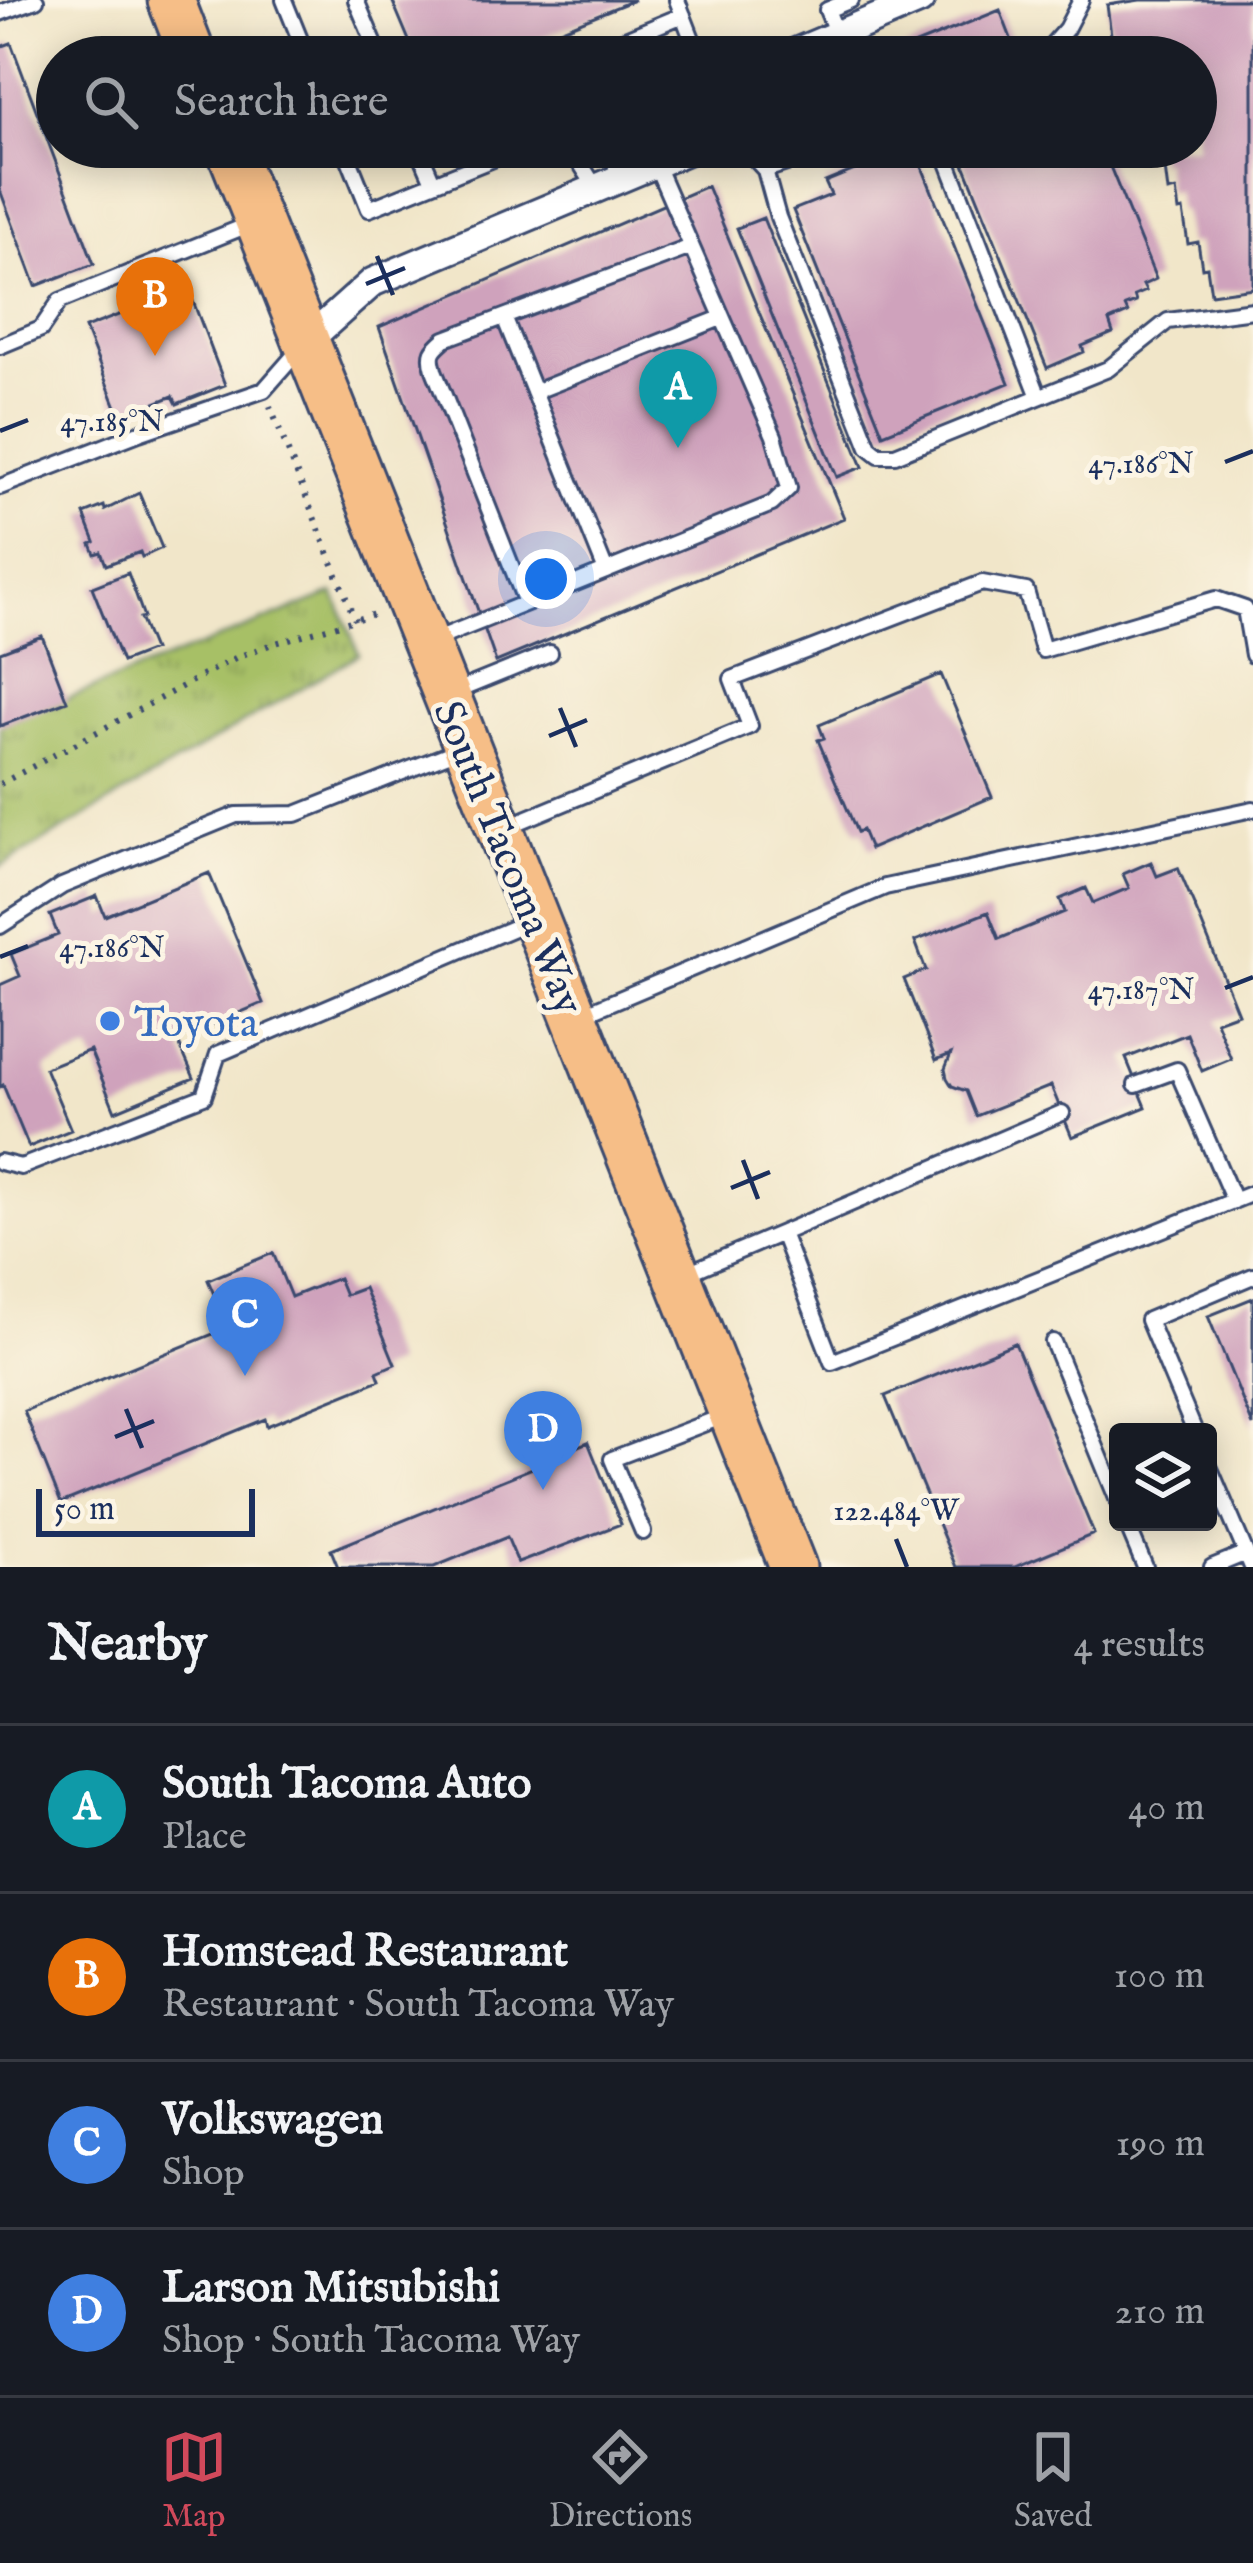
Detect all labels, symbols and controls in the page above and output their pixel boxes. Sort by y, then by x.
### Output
search box [36,36,1217,168]
icon: search [78,69,144,135]
text: Search here [174,74,388,131]
pin: B [116,257,194,356]
pin: A [639,349,717,448]
text: 47.185°N [60,404,164,442]
text: 47.186°N [1088,446,1194,484]
your location [516,549,576,609]
street label: South Tacoma Way [420,694,594,1023]
text: 47.186°N [59,930,165,968]
text: 47.187°N [1088,972,1194,1010]
place label: Toyota [134,998,259,1051]
marker: Toyota [97,1008,123,1034]
pin: C [206,1277,284,1376]
pin: D [504,1391,582,1490]
map controls [1109,1423,1217,1531]
button: layers [1109,1423,1217,1531]
scale bar [36,1483,255,1536]
text: 50 m [54,1489,115,1531]
text: 122.484°W [833,1493,960,1531]
text: Nearby [48,1613,207,1678]
text: 4 results [1073,1621,1205,1670]
text: South Tacoma Auto [162,1756,531,1813]
text: A [74,1784,100,1833]
text: 40 m [1128,1784,1205,1833]
text: Place [162,1813,247,1862]
text: Homstead Restaurant [162,1924,568,1981]
text: B [74,1952,100,2001]
text: 100 m [1114,1952,1205,2001]
text: Restaurant · South Tacoma Way [162,1981,674,2030]
text: Volkswagen [162,2092,383,2149]
text: C [73,2120,101,2169]
text: 190 m [1116,2120,1205,2169]
text: Shop [162,2149,245,2198]
text: Larson Mitsubishi [162,2260,500,2317]
text: D [71,2288,103,2337]
text: 210 m [1115,2288,1205,2337]
text: Shop · South Tacoma Way [162,2317,580,2366]
tab: Map [161,2424,227,2538]
tab: Directions [549,2424,692,2538]
tab: Saved [1014,2424,1092,2538]

